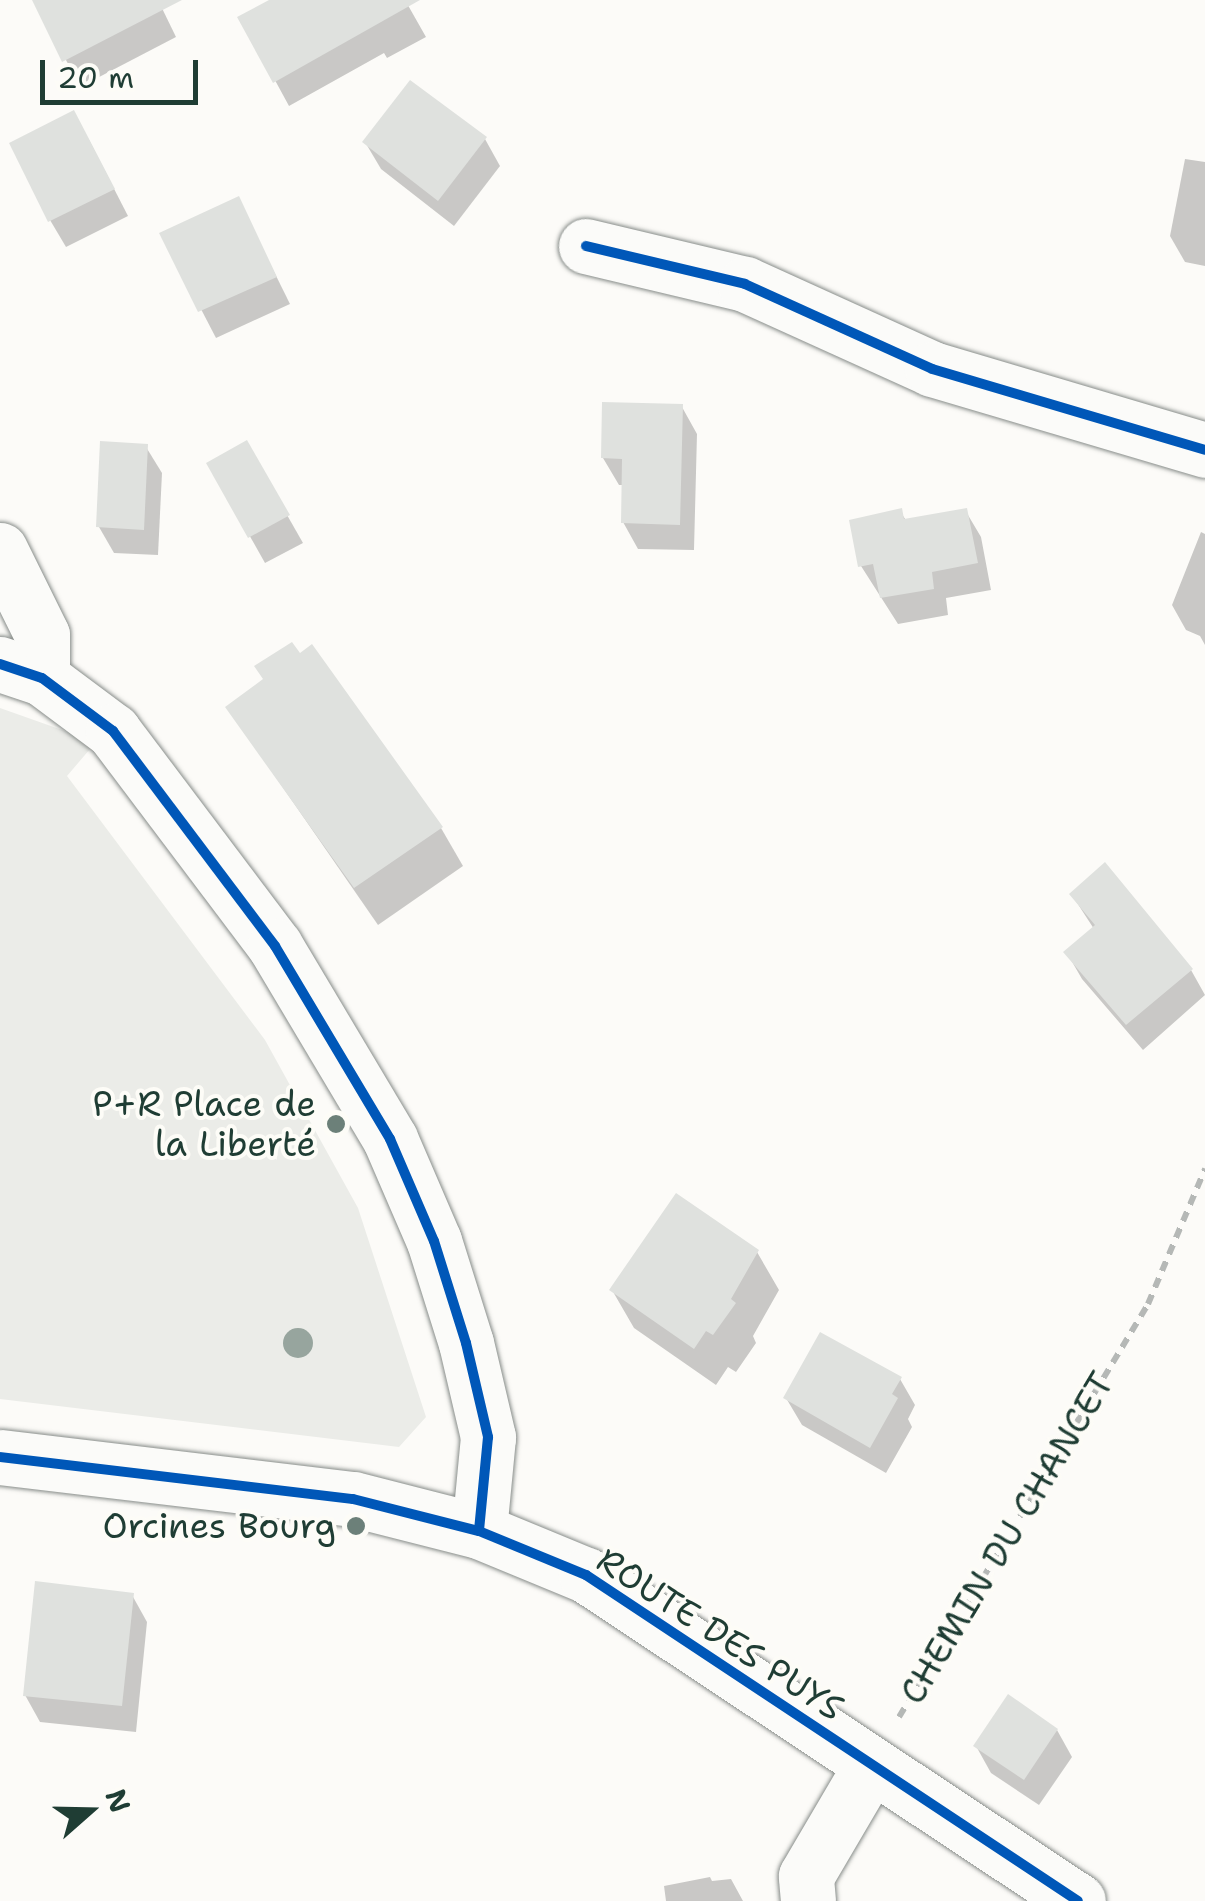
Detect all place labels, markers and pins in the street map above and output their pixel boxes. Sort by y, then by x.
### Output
place label: P+R Place de la Liberté [92,1083,316,1165]
marker: P+R Place de la Liberté [325,1113,347,1135]
place label: Orcines Bourg [102,1505,336,1547]
marker: Orcines Bourg [345,1515,367,1537]

